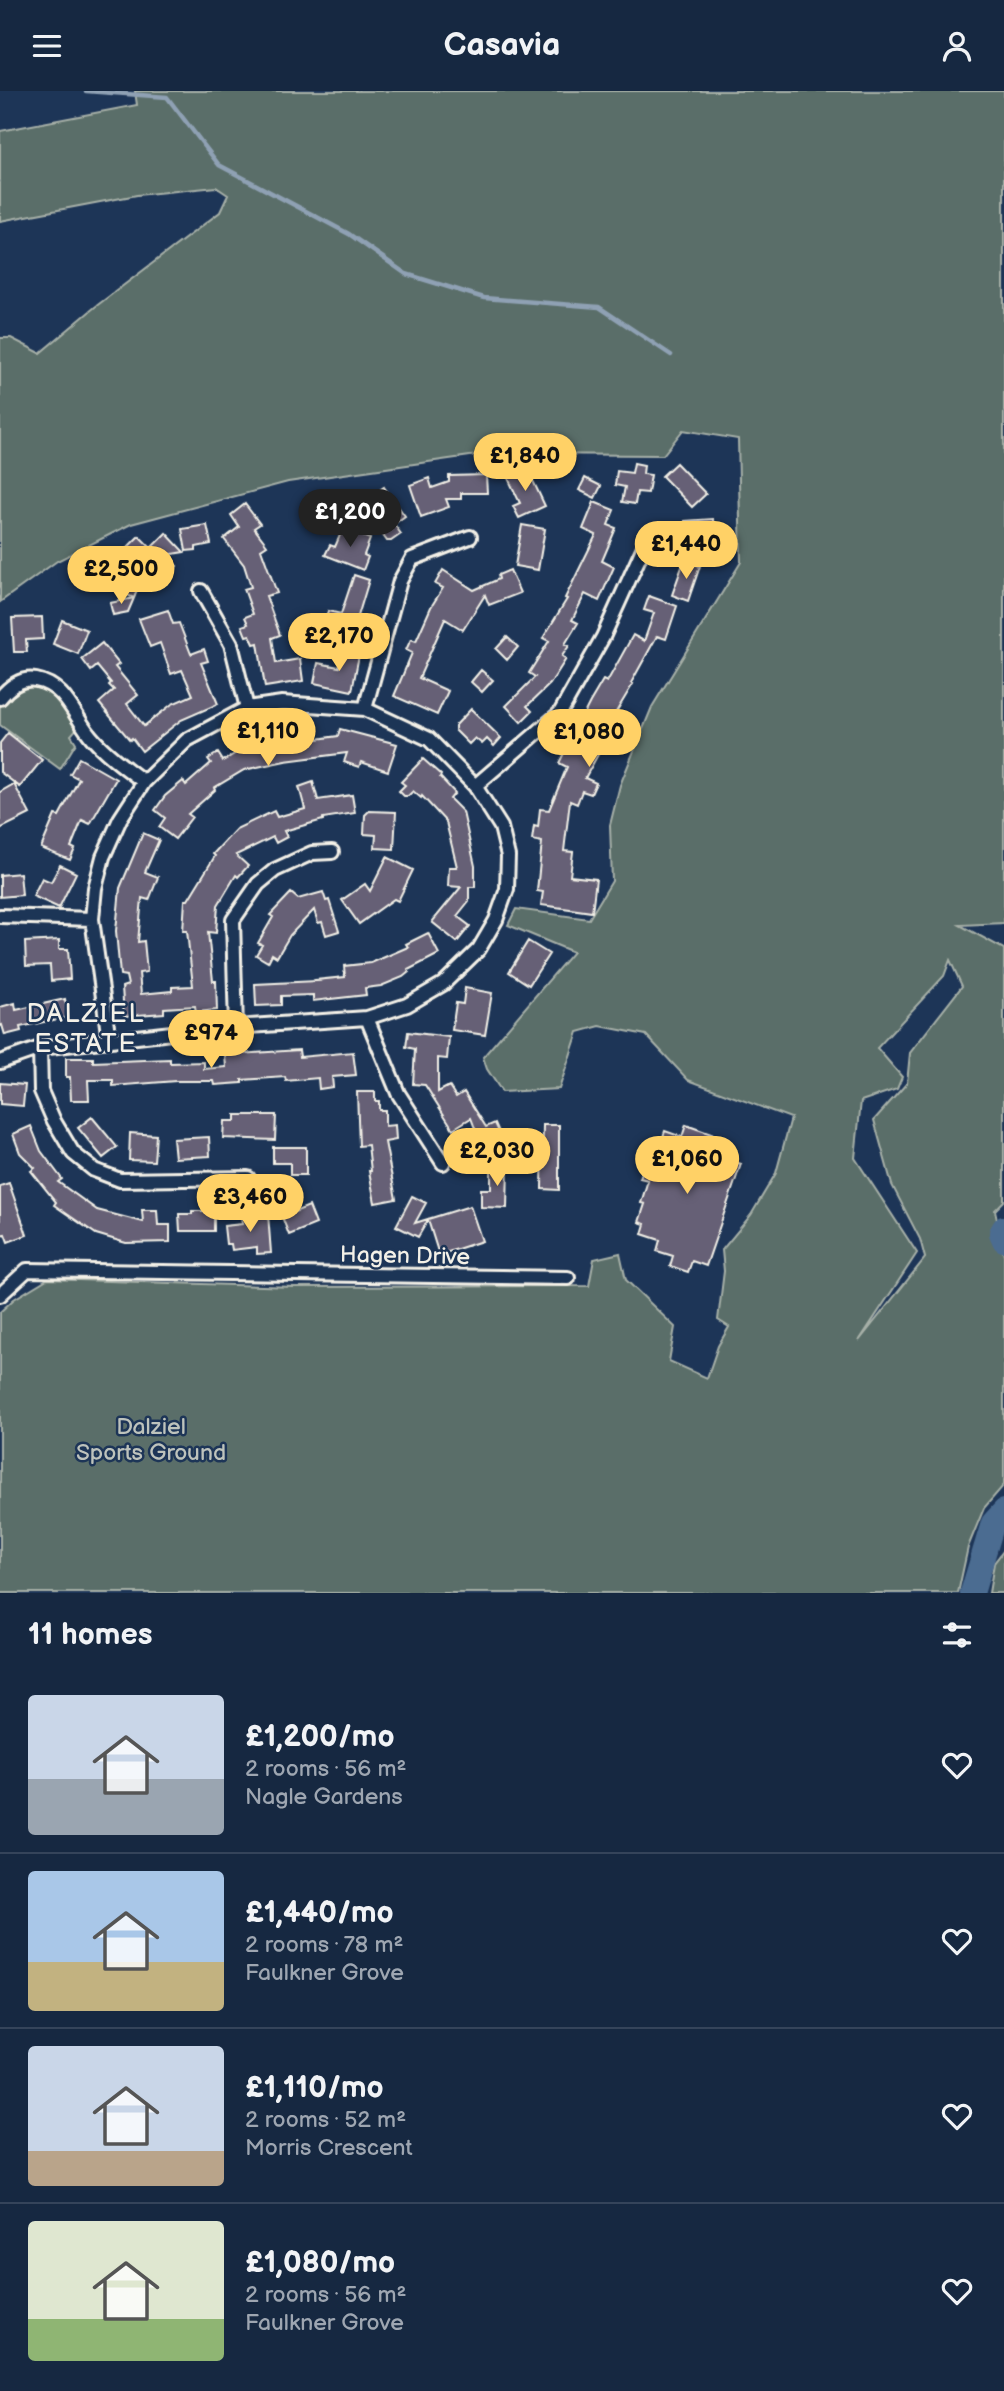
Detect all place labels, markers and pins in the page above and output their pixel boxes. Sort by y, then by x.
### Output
pin: £1,840 [468,433,582,493]
pin: £1,200 [293,489,407,549]
pin: £1,440 [629,521,743,581]
pin: £2,500 [64,547,178,606]
pin: £2,170 [282,613,396,673]
pin: £1,110 [211,709,325,768]
pin: £1,080 [532,709,646,769]
pin: £974 [170,1011,252,1070]
pin: £2,030 [440,1129,554,1188]
pin: £1,060 [630,1137,744,1196]
pin: £3,460 [193,1175,307,1234]

